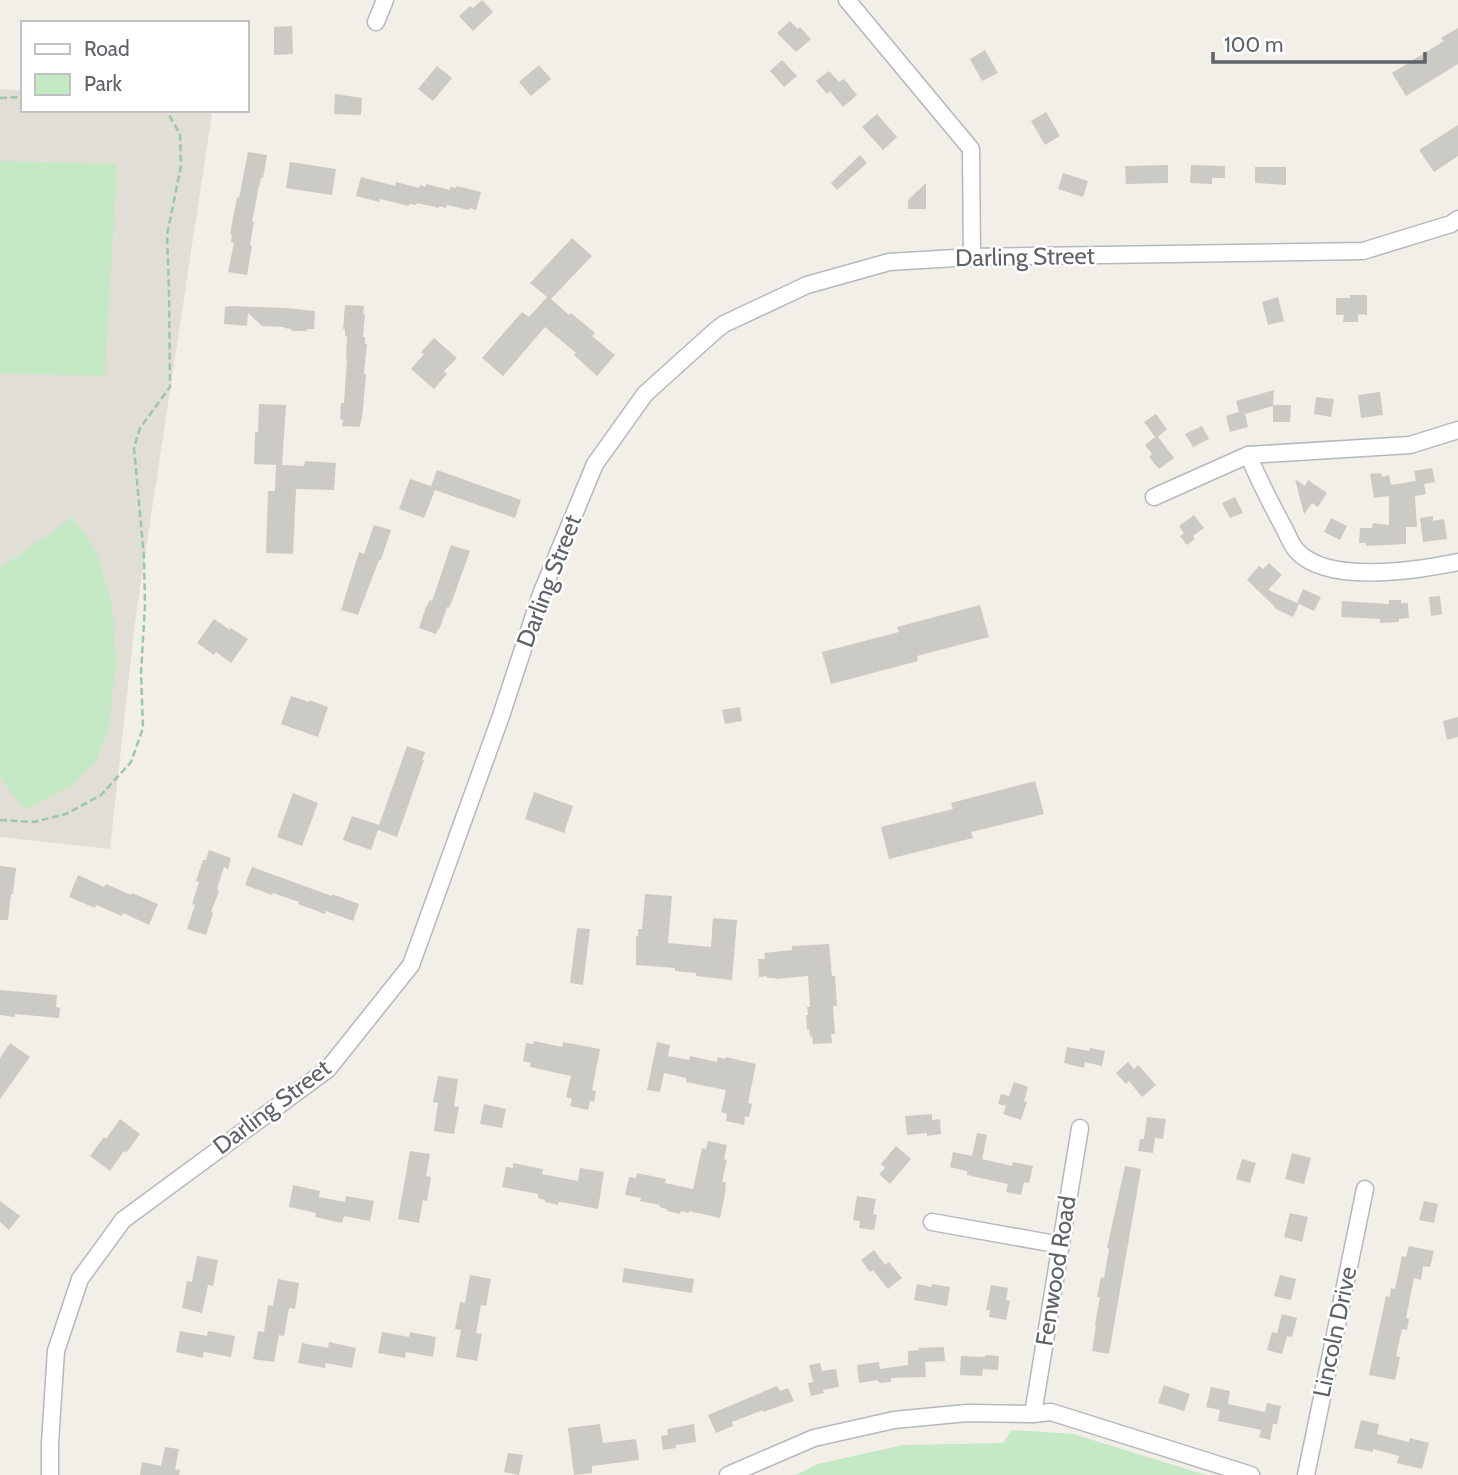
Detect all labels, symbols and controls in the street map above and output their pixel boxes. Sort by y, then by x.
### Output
legend [21,21,248,112]
scale bar [1213,21,1425,65]
text: 100 m [1224,32,1283,57]
text: Road [84,36,130,61]
text: Park [84,71,122,96]
street label: Darling Street [955,241,1095,272]
street label: Darling Street [510,510,587,651]
street label: Darling Street [207,1053,336,1160]
street label: Fenwood Road [1029,1194,1082,1348]
street label: Lincoln Drive [1307,1264,1362,1400]

